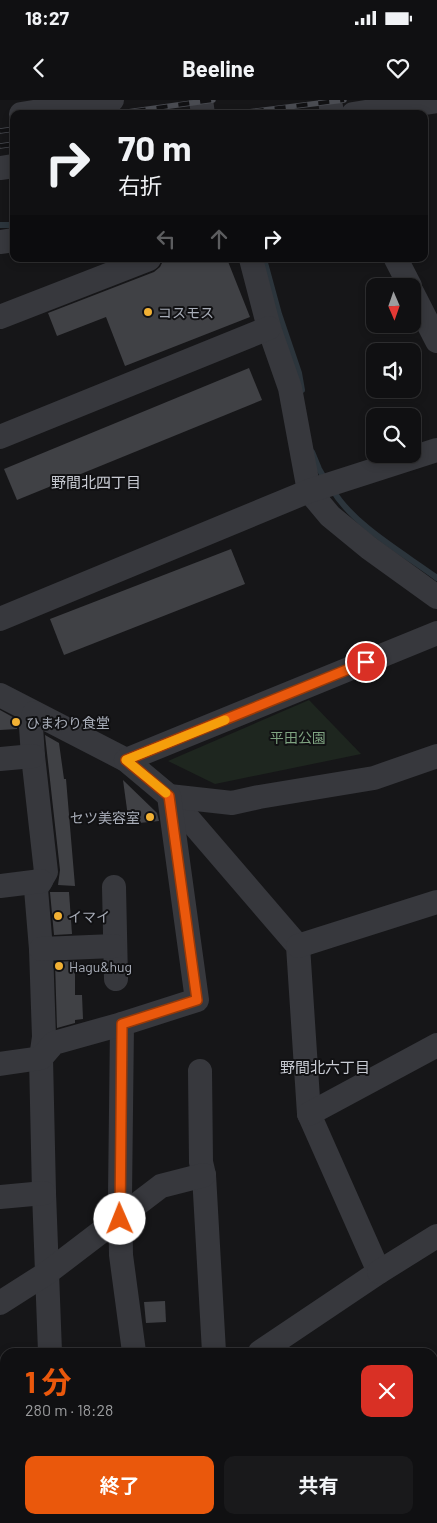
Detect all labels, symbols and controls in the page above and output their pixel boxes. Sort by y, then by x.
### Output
text: 18:27 [25,6,69,29]
icon: back [25,54,53,82]
icon: heart [384,54,412,82]
text: Beeline [182,55,255,81]
text: 70 m [118,126,192,168]
icon: right [35,130,100,195]
text: 右折 [118,172,162,198]
icon: left [152,225,180,253]
icon: ahead [205,225,233,253]
icon: right [258,225,286,253]
north arrow [366,278,421,332]
map controls [366,278,421,463]
place label: コスモス [158,304,214,321]
marker: コスモス [142,306,154,318]
button: sound [366,343,421,398]
button: search [366,408,421,463]
district label: 野間北四丁目 [51,473,141,491]
pin [345,641,387,683]
icon: arrive [352,648,380,676]
place label: ひまわり食堂 [26,714,110,731]
marker: ひまわり食堂 [10,716,22,728]
park label: 平田公園 [270,729,326,746]
place label: セツ美容室 [70,809,140,826]
marker: セツ美容室 [144,811,156,823]
place label: イマイ [68,908,110,925]
marker: イマイ [52,910,64,922]
place label: Hagu&hug [69,958,132,975]
marker: Hagu&hug [53,960,65,972]
district label: 野間北六丁目 [280,1058,370,1076]
position arrow [93,1192,145,1244]
text: 1 分 [25,1363,72,1399]
button: close [361,1365,413,1417]
text: 280 m · 18:28 [25,1400,113,1419]
button: 終了 [25,1456,214,1514]
button: 共有 [224,1456,413,1514]

